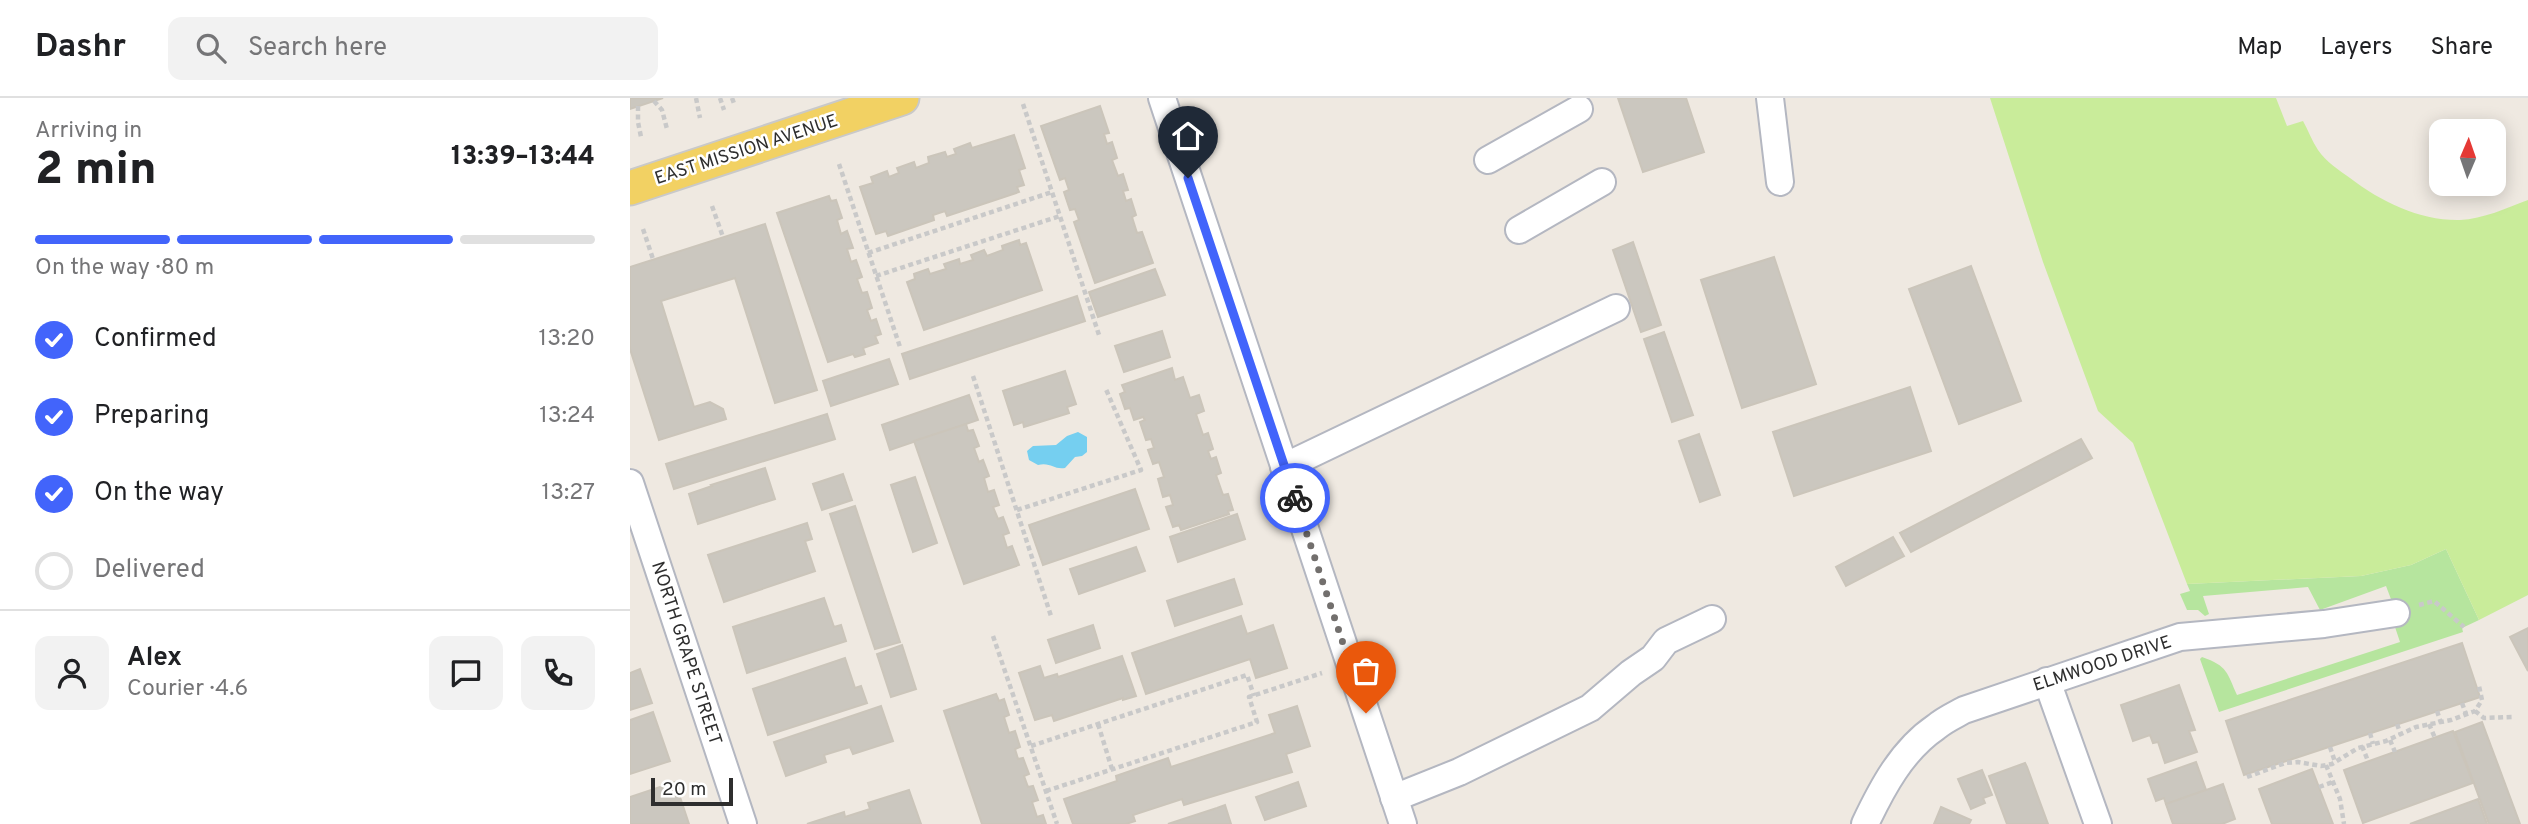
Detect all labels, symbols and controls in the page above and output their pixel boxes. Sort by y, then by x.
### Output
search box [168,17,658,80]
text: Dashr [35,27,126,69]
icon: search [192,29,230,67]
text: Search here [248,32,387,65]
text: Map [2237,33,2282,63]
text: Layers [2320,33,2392,63]
text: Share [2430,33,2493,63]
pin [1158,106,1218,178]
street label: EAST MISSION AVENUE [652,110,841,191]
text: Arriving in [35,117,142,146]
icon: home [1169,117,1207,155]
north arrow [2429,119,2506,196]
map controls [2429,119,2506,196]
text: 13:39–13:44 [451,141,595,174]
text: 2 min [35,142,157,201]
text: On the way · 80 m [35,254,214,283]
icon: check [35,321,73,359]
text: Confirmed [94,323,217,356]
text: 13:20 [539,325,595,354]
icon: check [35,398,73,436]
text: Preparing [94,400,209,433]
text: 13:24 [539,402,595,431]
courier [1260,463,1330,533]
icon: check [35,475,73,513]
text: On the way [94,477,224,510]
text: 13:27 [542,479,595,508]
icon: bike [1276,479,1314,517]
text: Delivered [94,554,205,587]
street label: NORTH GRAPE STREET [645,559,726,748]
street label: ELMWOOD DRIVE [2030,631,2175,698]
button: person [35,636,109,710]
button: chat [429,636,503,710]
button: phone [521,636,595,710]
pin [1336,641,1396,713]
text: Alex [127,642,182,675]
icon: bag [1347,652,1385,690]
text: Courier · 4.6 [127,675,248,704]
scale bar [651,775,733,807]
text: 20 m [662,778,706,802]

